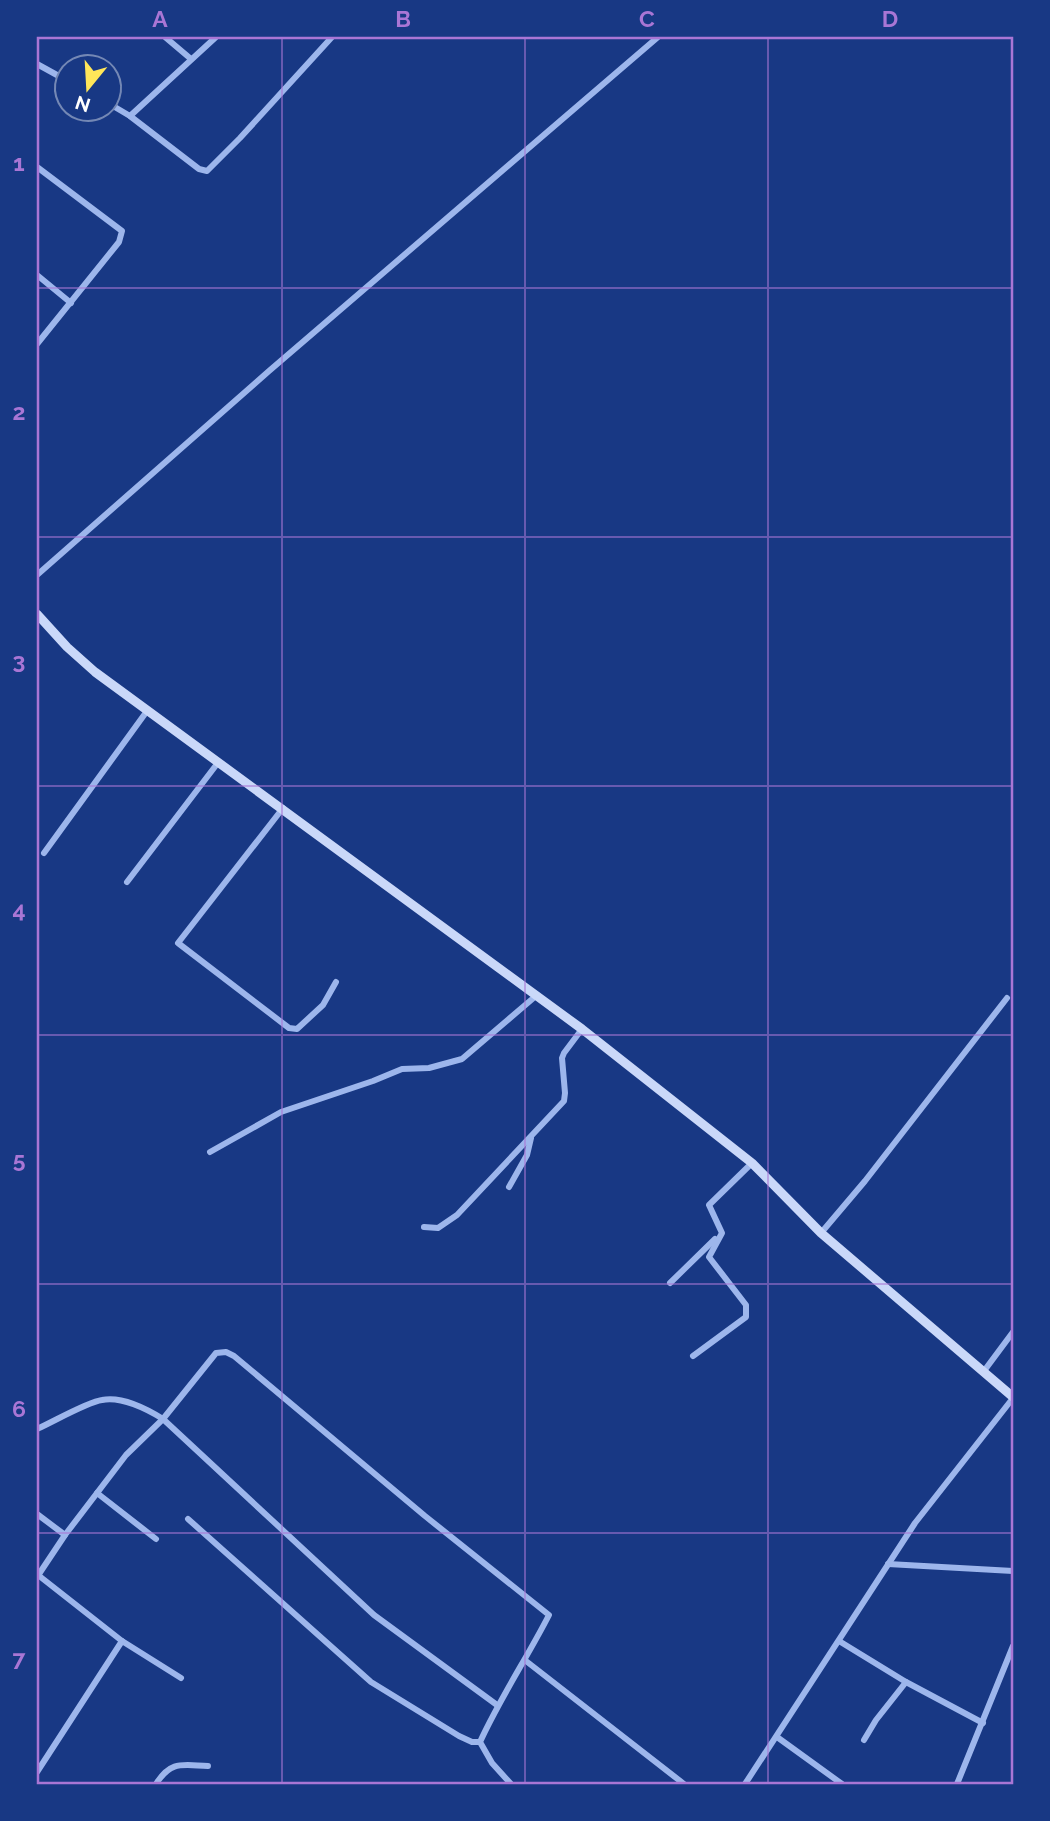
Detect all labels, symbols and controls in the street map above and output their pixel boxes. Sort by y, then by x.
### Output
text: A [152,5,168,32]
text: B [395,5,411,32]
text: C [639,5,655,32]
text: D [882,5,898,32]
north arrow [52,52,122,122]
text: N [72,91,93,117]
text: 1 [13,149,25,176]
text: 2 [13,398,25,425]
text: 3 [13,647,25,674]
text: 4 [12,896,26,923]
text: 5 [13,1146,26,1173]
text: 6 [12,1395,26,1422]
text: 7 [13,1644,26,1671]

